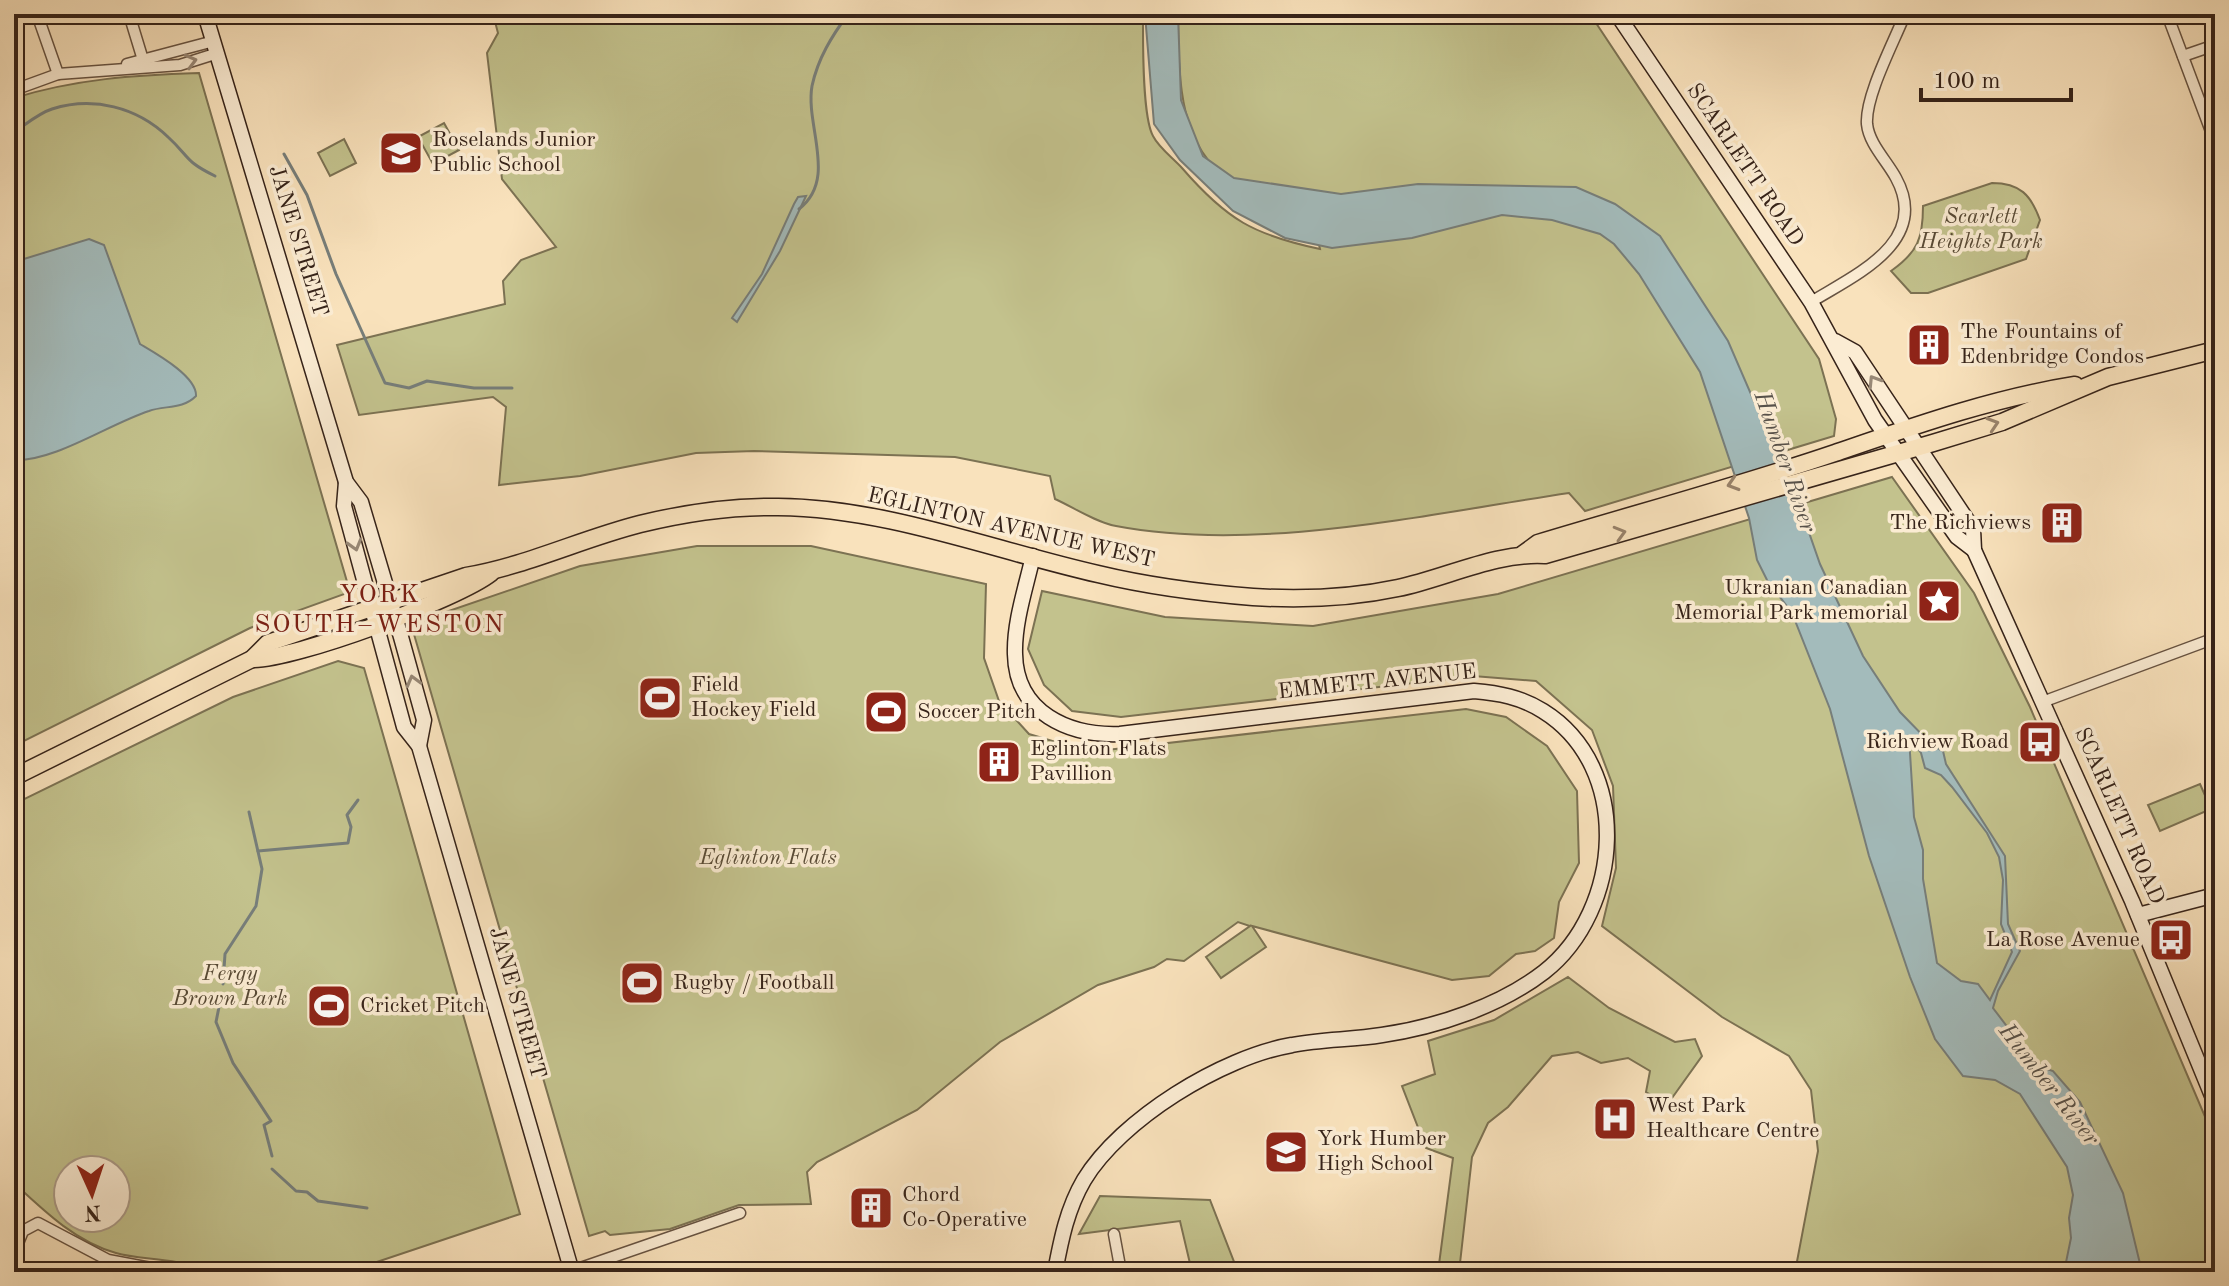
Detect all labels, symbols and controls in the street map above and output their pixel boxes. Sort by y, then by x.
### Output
scale bar [1921,52,2071,102]
one-way arrow [184,54,198,71]
text: 100 m [1933,70,2001,94]
street label: SCARLETT ROAD [1682,80,1808,250]
school or university icon: Roselands Junior Public School [377,129,425,177]
place label: Roselands Junior Public School [432,129,596,176]
street label: JANE STREET [265,163,331,319]
park label: Scarlett Heights Park [1918,206,2043,253]
building icon: The Fountains of Edenbridge Condos [1905,321,1953,369]
place label: The Fountains of Edenbridge Condos [1960,321,2144,368]
one-way arrow [1868,375,1883,390]
water label: Humber River [1748,387,1820,536]
one-way arrow [1986,417,1999,433]
one-way arrow [1726,475,1740,491]
street label: EGLINTON AVENUE WEST [865,484,1157,572]
building icon: The Richviews [2038,499,2086,547]
place label: The Richviews [1889,512,2031,534]
one-way arrow [1613,526,1627,542]
one-way arrow [346,537,362,551]
place label: Ukranian Canadian Memorial Park memorial [1674,577,1908,624]
place icon: Ukranian Canadian Memorial Park memorial [1915,577,1963,625]
district label: YORK SOUTH–WESTON [254,582,506,638]
street label: EMMETT AVENUE [1277,661,1477,703]
one-way arrow [406,674,422,688]
sports icon: Field Hockey Field [636,674,684,722]
place label: Field Hockey Field [691,674,817,721]
sports icon: Soccer Pitch [862,688,910,736]
place label: Soccer Pitch [917,701,1036,723]
bus stop icon: Richview Road [2016,718,2064,766]
street label: SCARLETT ROAD [2070,724,2168,908]
place label: Richview Road [1866,731,2009,753]
building icon: Eglinton Flats Pavillion [975,738,1023,786]
place label: Eglinton Flats Pavillion [1030,738,1166,785]
park label: Eglinton Flats [698,847,837,869]
bus stop icon: La Rose Avenue [2147,916,2195,964]
street label: JANE STREET [485,925,549,1081]
place label: La Rose Avenue [1986,929,2140,951]
sports icon: Rugby / Football [618,959,666,1007]
park label: Fergy Brown Park [172,963,288,1010]
place label: Rugby / Football [673,972,834,994]
sports icon: Cricket Pitch [305,982,353,1030]
place label: Cricket Pitch [360,995,485,1017]
water label: Humber River [1993,1019,2103,1151]
hospital icon: West Park Healthcare Centre [1591,1095,1639,1143]
place label: West Park Healthcare Centre [1646,1095,1819,1142]
school or university icon: York Humber High School [1262,1128,1310,1176]
place label: York Humber High School [1317,1128,1446,1175]
north arrow [52,1154,132,1234]
building icon: Chord Co-Operative [847,1184,895,1232]
place label: Chord Co-Operative [902,1184,1027,1231]
text: N [84,1201,102,1223]

